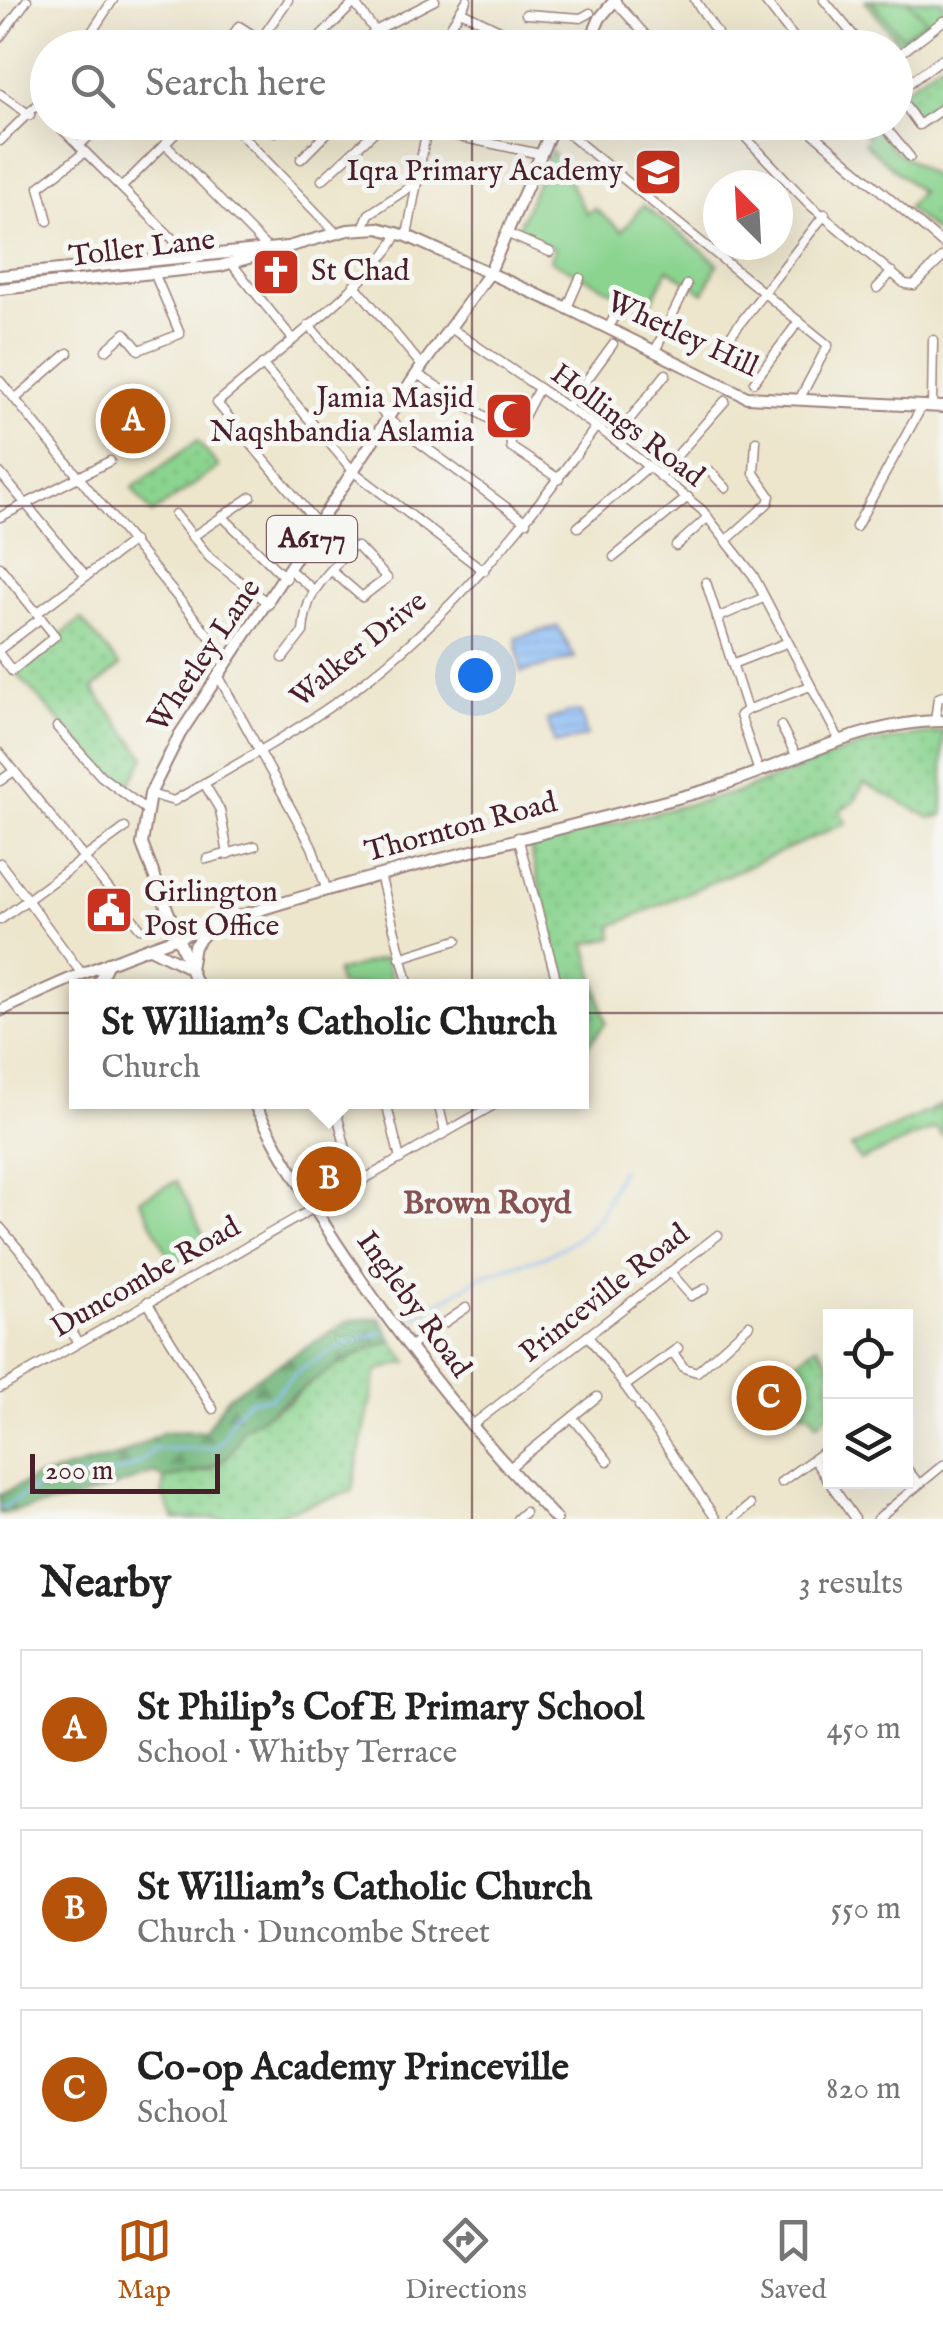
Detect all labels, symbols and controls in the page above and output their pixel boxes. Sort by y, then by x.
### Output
search box [30,30,913,140]
icon: search [65,58,120,113]
text: Search here [145,61,326,109]
school or university icon: Iqra Primary Academy [632,146,684,198]
place label: Iqra Primary Academy [346,153,623,191]
north arrow [703,170,793,260]
street label: Toller Lane [67,221,217,277]
church icon: St Chad [250,246,302,298]
place label: St Chad [311,253,411,291]
street label: Whetley Hill [600,283,765,387]
street label: Hollings Road [543,356,712,497]
place label: Jamia Masjid Naqshbandia Aslamia [210,380,475,452]
pin: A [100,384,166,458]
mosque icon: Jamia Masjid Naqshbandia Aslamia [483,390,535,442]
road number: A6177 [267,516,357,562]
street label: Whetley Lane [140,572,270,740]
street label: Walker Drive [283,583,435,717]
your location [450,650,501,701]
street label: Thornton Road [361,784,562,872]
place label: Girlington Post Office [144,874,279,946]
public building icon: Girlington Post Office [83,884,135,936]
popup [69,979,589,1109]
text: St William's Catholic Church [101,1000,557,1048]
text: Church [101,1048,200,1089]
pin: B [296,1142,362,1216]
district label: Brown Royd [403,1184,572,1225]
street label: Duncombe Road [45,1208,248,1347]
street label: Princeville Road [513,1215,698,1372]
street label: Ingleby Road [347,1224,479,1387]
map controls [823,1309,913,1489]
button: locate [823,1309,913,1399]
pin: C [736,1360,802,1436]
button: layers [823,1399,913,1489]
scale bar [30,1449,220,1494]
text: 200 m [45,1454,113,1489]
text: Nearby [40,1558,171,1611]
text: 3 results [799,1564,903,1605]
text: St Philip's CofE Primary School [137,1685,644,1733]
text: A [64,1709,85,1750]
text: 450 m [827,1709,901,1750]
text: School · Whitby Terrace [137,1733,457,1774]
text: St William's Catholic Church [137,1865,592,1913]
text: B [64,1889,85,1930]
text: 550 m [831,1889,901,1930]
text: Church · Duncombe Street [137,1913,490,1954]
text: Co-op Academy Princeville [137,2045,569,2093]
text: C [63,2069,86,2110]
text: 820 m [826,2069,901,2110]
text: School [137,2093,227,2134]
tab: Map [117,2213,172,2308]
tab: Directions [405,2213,527,2308]
tab: Saved [760,2213,826,2308]

